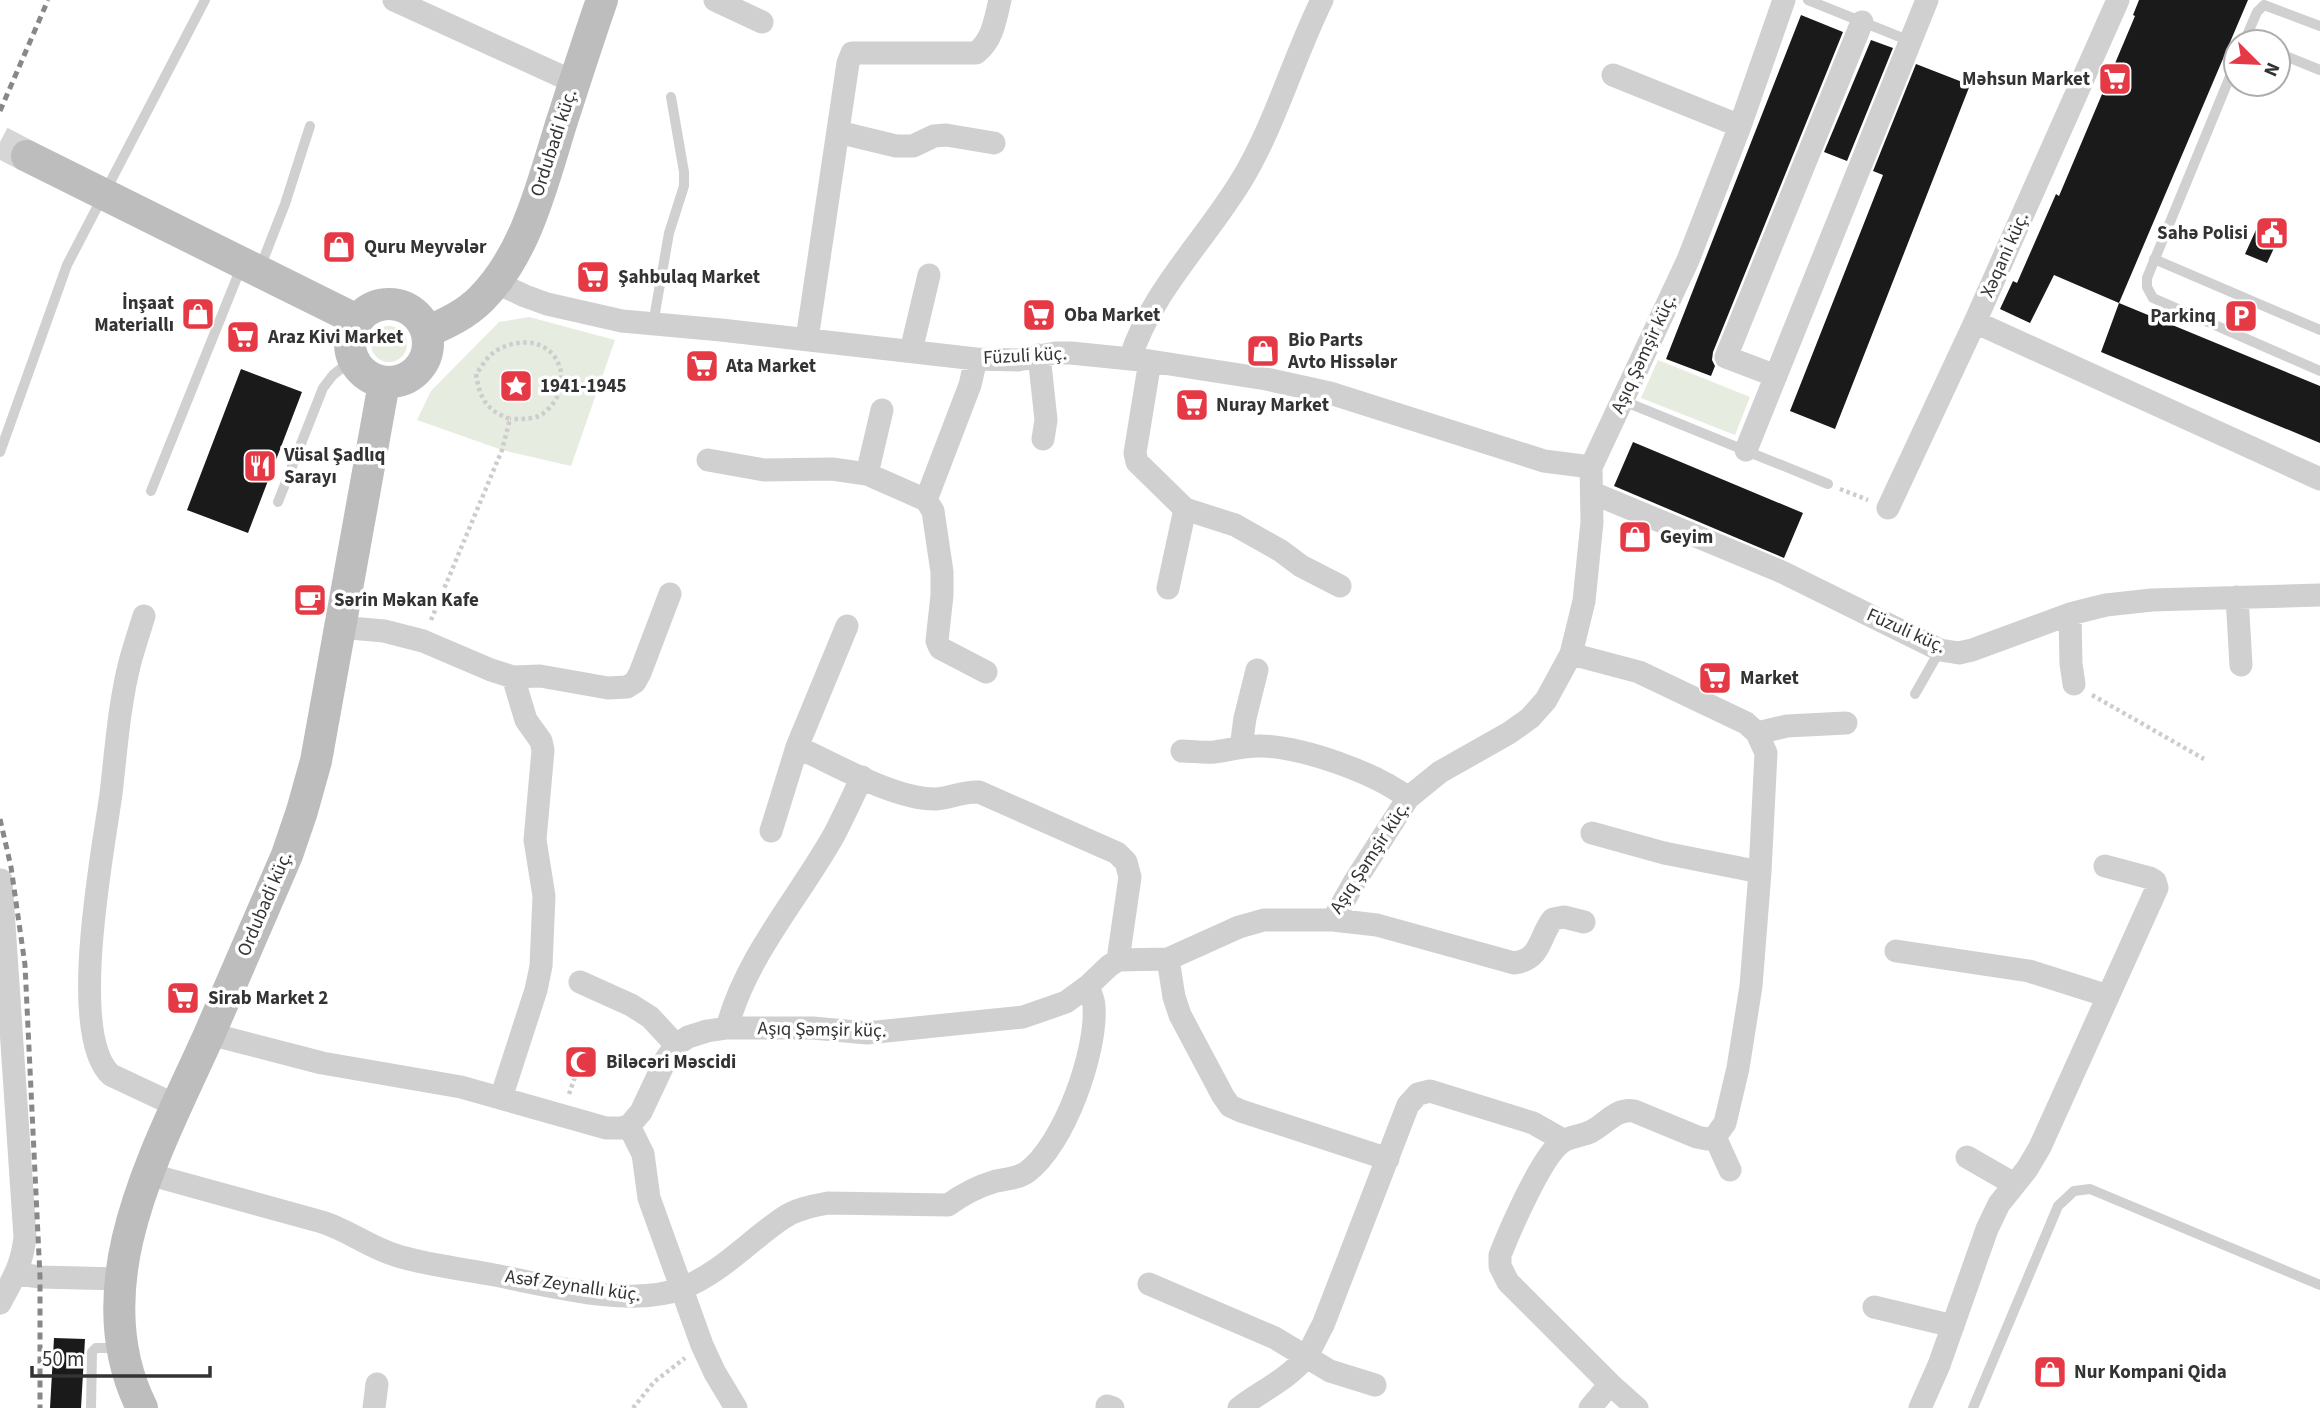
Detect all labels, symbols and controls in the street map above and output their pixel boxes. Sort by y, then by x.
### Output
north arrow [2222,28,2292,98]
text: N [2256,58,2286,81]
supermarket icon: Məhsun Market [2096,60,2134,98]
place label: Məhsun Market [1962,66,2090,93]
street label: Ordubadi küç. [524,86,584,200]
street label: Xəqani küç. [1974,208,2036,302]
public building icon: Sahə Polisi [2253,214,2291,252]
place label: Sahə Polisi [2157,220,2248,247]
shop icon: Quru Meyvələr [320,228,358,266]
place label: Quru Meyvələr [364,234,487,261]
supermarket icon: Şahbulaq Market [574,258,612,296]
place label: Şahbulaq Market [618,264,760,291]
place label: İnşaat Materiallı [94,290,174,339]
street label: Aşıq Şəmşir küç. [1605,290,1683,418]
shop icon: İnşaat Materiallı [179,295,217,333]
supermarket icon: Oba Market [1020,296,1058,334]
parking icon: Parkinq [2222,297,2260,335]
place label: Oba Market [1064,302,1160,329]
place label: Parkinq [2150,303,2216,330]
supermarket icon: Araz Kivi Market [224,318,262,356]
place label: Araz Kivi Market [267,324,403,351]
place label: Bio Parts Avto Hissələr [1287,327,1398,376]
shop icon: Bio Parts Avto Hissələr [1244,332,1282,370]
street label: Füzuli küç. [982,340,1068,372]
supermarket icon: Ata Market [683,347,721,385]
place label: Ata Market [725,353,816,380]
place icon: 1941-1945 [497,367,535,405]
place label: 1941-1945 [540,373,627,400]
supermarket icon: Nuray Market [1173,386,1211,424]
place label: Nuray Market [1216,392,1329,419]
place label: Vüsal Şadlıq Sarayı [283,442,386,491]
restaurant icon: Vüsal Şadlıq Sarayı [241,447,279,485]
shop icon: Geyim [1616,518,1654,556]
place label: Geyim [1660,524,1713,551]
cafe icon: Sərin Məkan Kafe [291,581,329,619]
place label: Sərin Məkan Kafe [334,587,479,614]
street label: Füzuli küç. [1862,602,1950,660]
supermarket icon: Market [1696,659,1734,697]
place label: Market [1740,665,1799,692]
street label: Aşıq Şəmşir küç. [1324,797,1416,919]
street label: Ordubadi küç. [231,847,299,961]
supermarket icon: Sirab Market 2 [164,979,202,1017]
place label: Sirab Market 2 [208,985,328,1012]
street label: Aşıq Şəmşir küç. [757,1015,887,1045]
mosque icon: Biləcəri Məscidi [562,1043,600,1081]
place label: Biləcəri Məscidi [606,1049,736,1076]
street label: Asəf Zeynallı küç. [503,1263,643,1309]
scale bar [32,1334,210,1378]
text: 50 m [42,1344,84,1374]
shop icon: Nur Kompani Qida [2031,1353,2069,1391]
place label: Nur Kompani Qida [2074,1359,2227,1386]

